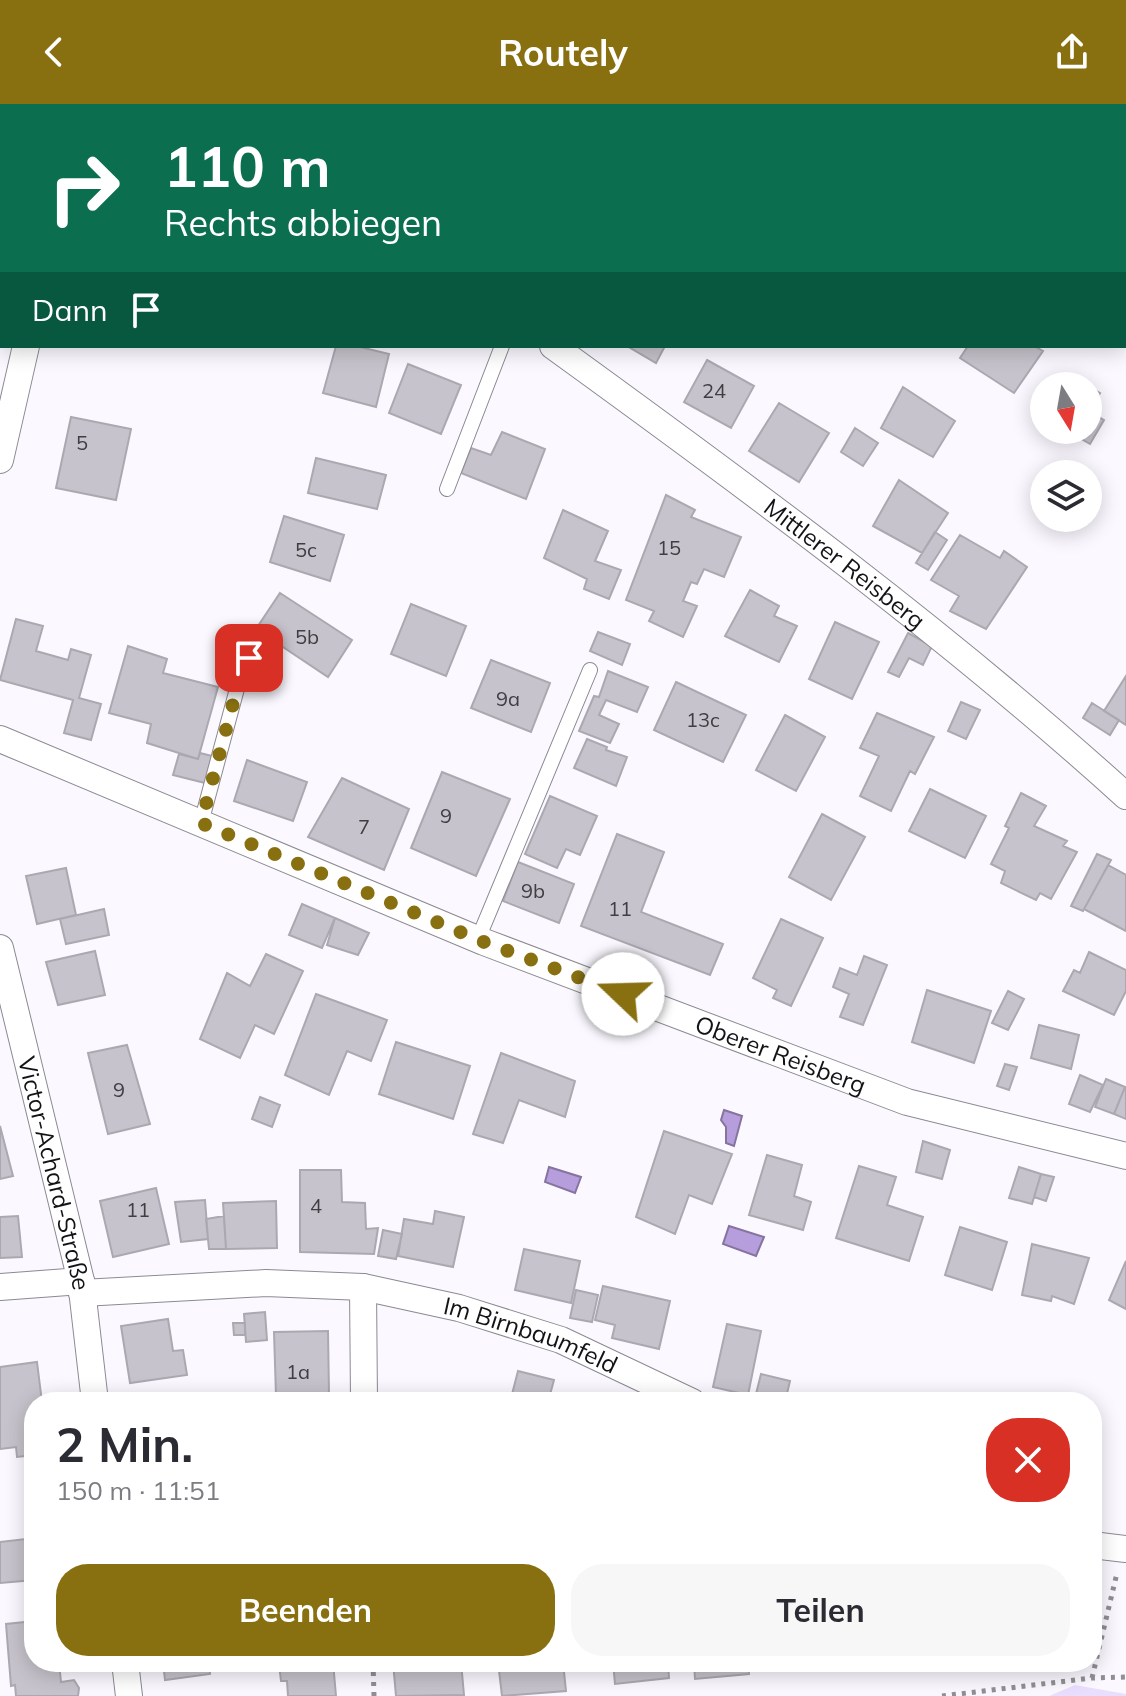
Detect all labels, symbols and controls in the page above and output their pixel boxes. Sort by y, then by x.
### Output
icon: back [32,30,76,74]
text: Routely [498,30,628,75]
icon: share [1050,30,1094,74]
text: 110 m [164,131,331,201]
icon: right [32,136,136,240]
text: Rechts abbiegen [164,200,442,245]
icon: arrive [124,288,168,332]
text: Dann [32,291,108,329]
north arrow [1030,372,1102,444]
map controls [1030,372,1102,532]
house number: 24 [702,378,726,403]
house number: 5 [76,430,88,455]
button: layers [1030,460,1102,532]
street label: Mittlerer Reisberg [758,492,932,635]
house number: 15 [657,535,681,560]
house number: 5c [295,537,317,562]
pin [215,624,283,692]
house number: 5b [295,624,319,649]
icon: arrive [227,636,271,680]
house number: 9a [496,686,520,711]
house number: 13c [686,707,720,732]
house number: 9 [440,803,452,828]
house number: 7 [358,814,370,839]
house number: 9b [521,878,545,903]
house number: 11 [608,896,632,921]
position arrow [581,952,665,1036]
street label: Oberer Reisberg [691,1008,870,1100]
street label: Victor-Achard-Straße [12,1053,97,1292]
house number: 9 [113,1077,125,1102]
house number: 4 [310,1193,322,1218]
house number: 11 [126,1197,150,1222]
street label: Im Birnbaumfeld [441,1290,623,1380]
house number: 1a [286,1359,310,1384]
text: 2 Min. [56,1414,193,1474]
button: close [986,1418,1070,1502]
text: 150 m · 11:51 [56,1474,220,1507]
button: Beenden [56,1564,555,1656]
button: Teilen [571,1564,1070,1656]

